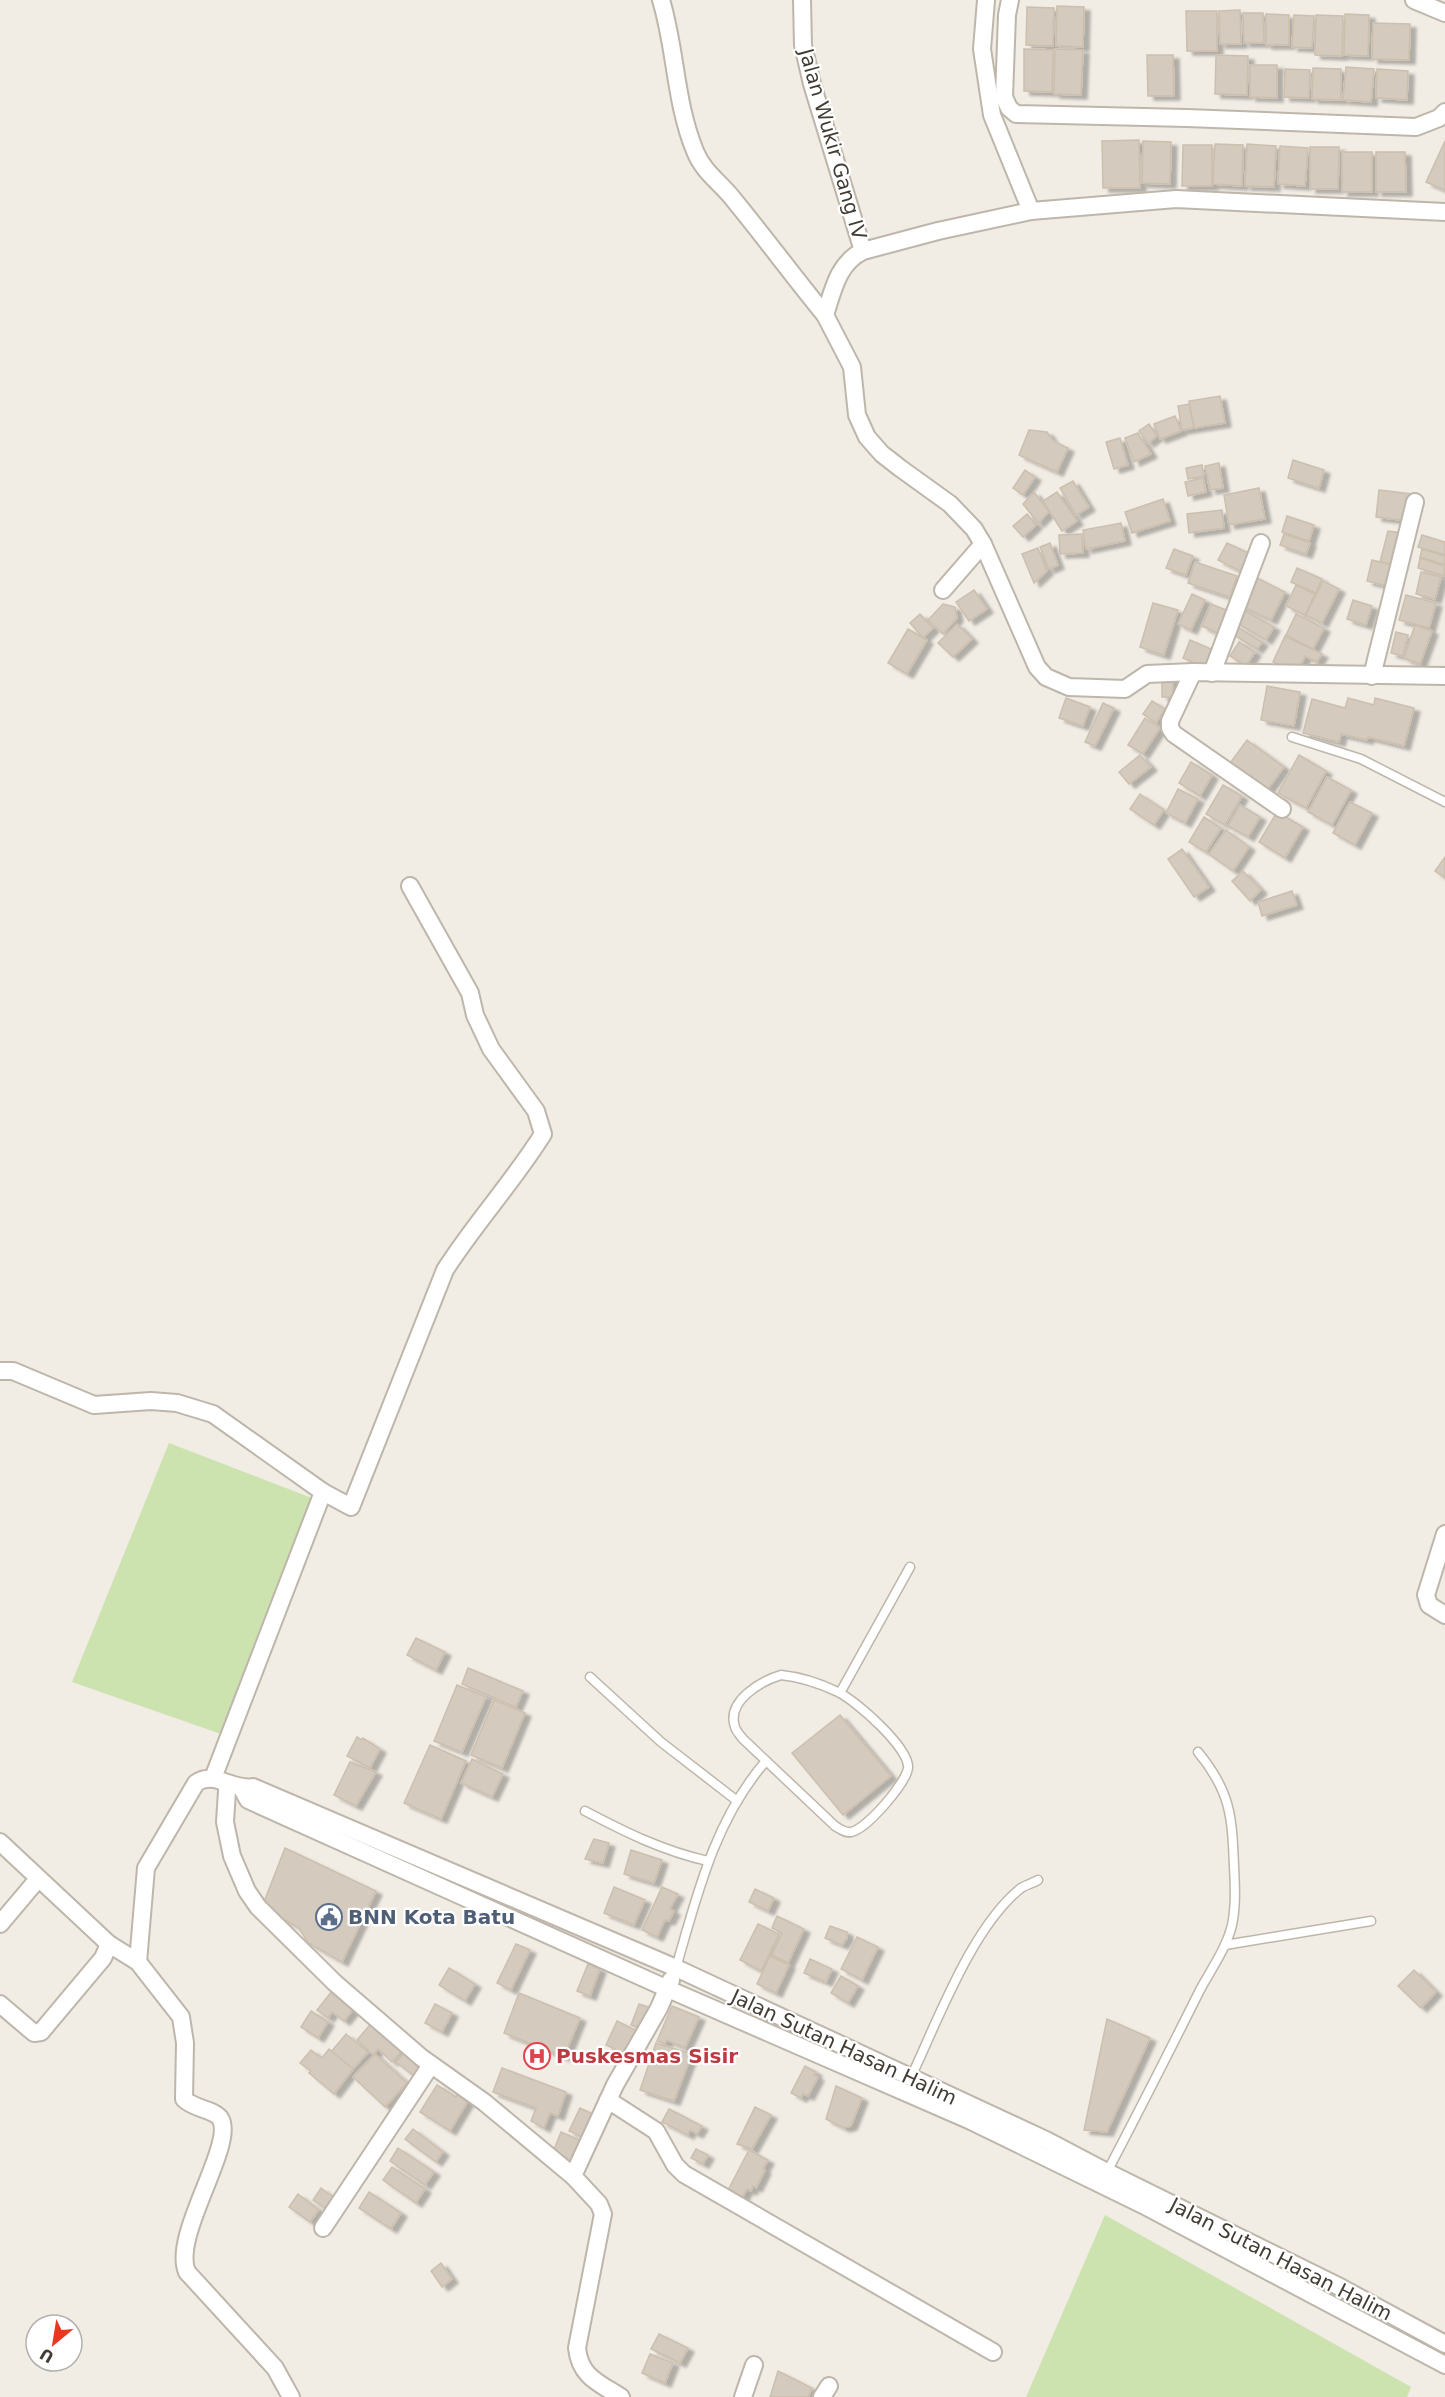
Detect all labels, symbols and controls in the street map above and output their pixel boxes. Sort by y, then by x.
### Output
street label: Jalan Wukir Gang IV [794,44,872,243]
public building icon: BNN Kota Batu [314,1902,344,1932]
place label: BNN Kota Batu [348,1905,515,1929]
street label: Jalan Sutan Hasan Halim [725,1983,961,2110]
hospital icon: Puskesmas Sisir [522,2041,552,2071]
place label: Puskesmas Sisir [556,2044,738,2068]
street label: Jalan Sutan Hasan Halim [1164,2191,1396,2326]
north arrow [24,2313,84,2373]
text: U [36,2344,57,2367]

